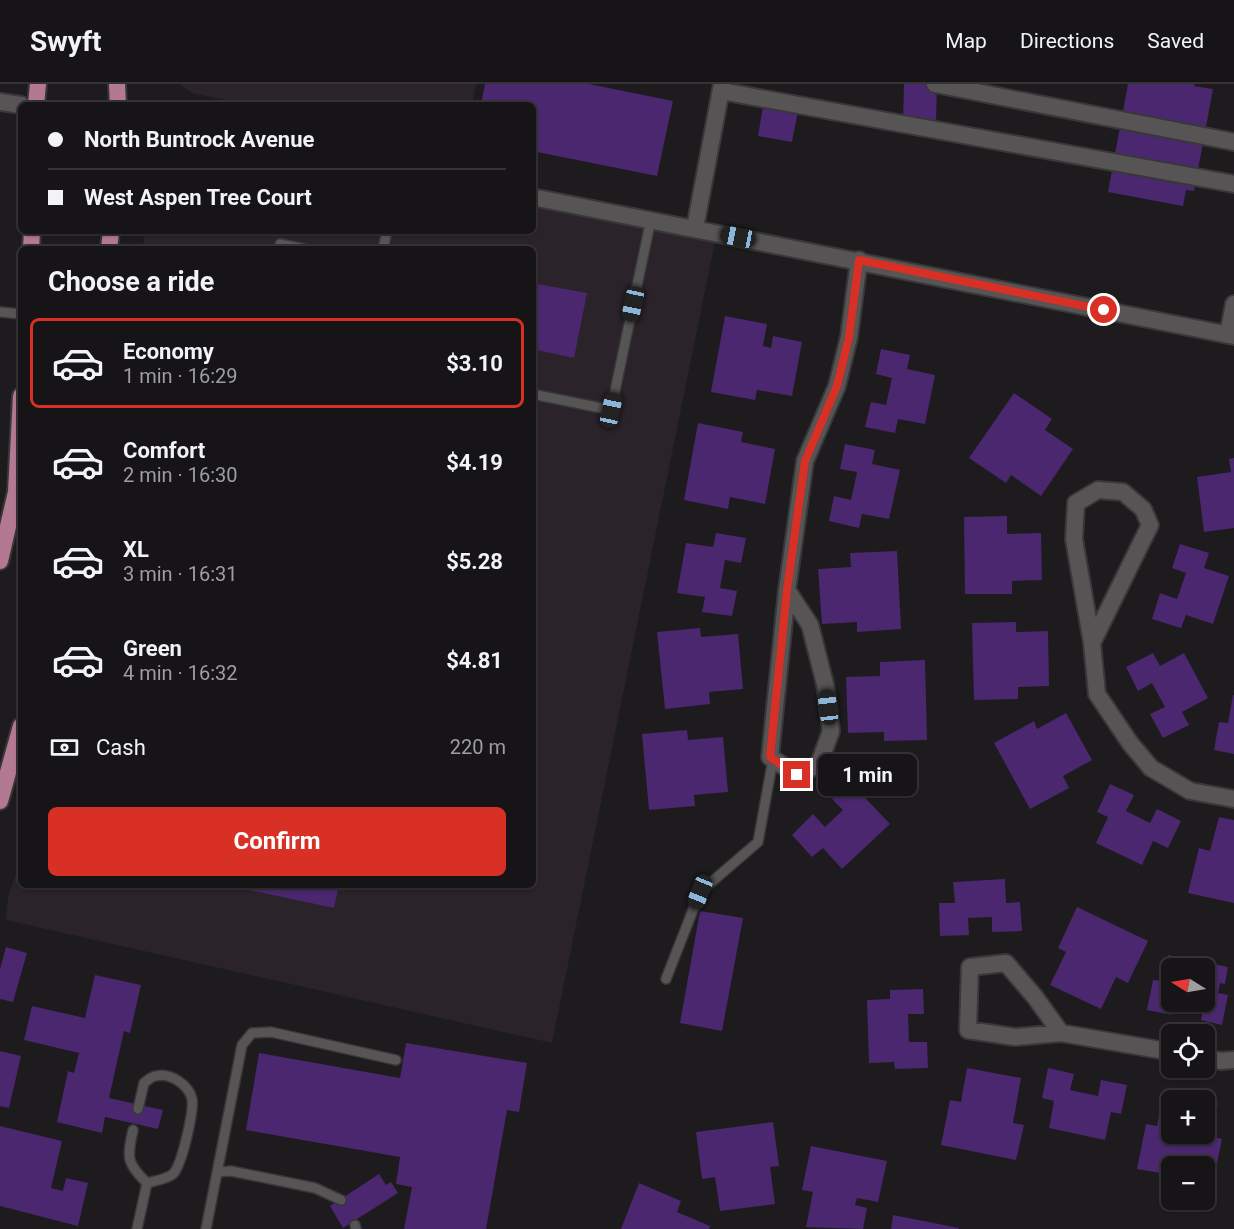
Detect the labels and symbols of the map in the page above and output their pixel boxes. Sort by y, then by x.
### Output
car [719,225,757,249]
car [620,285,646,323]
route start [1090,296,1117,323]
car [598,391,624,429]
car [817,688,839,726]
callout: 1 min [818,754,917,796]
route end [783,761,810,788]
car [685,872,715,912]
north arrow [1161,958,1215,1012]

